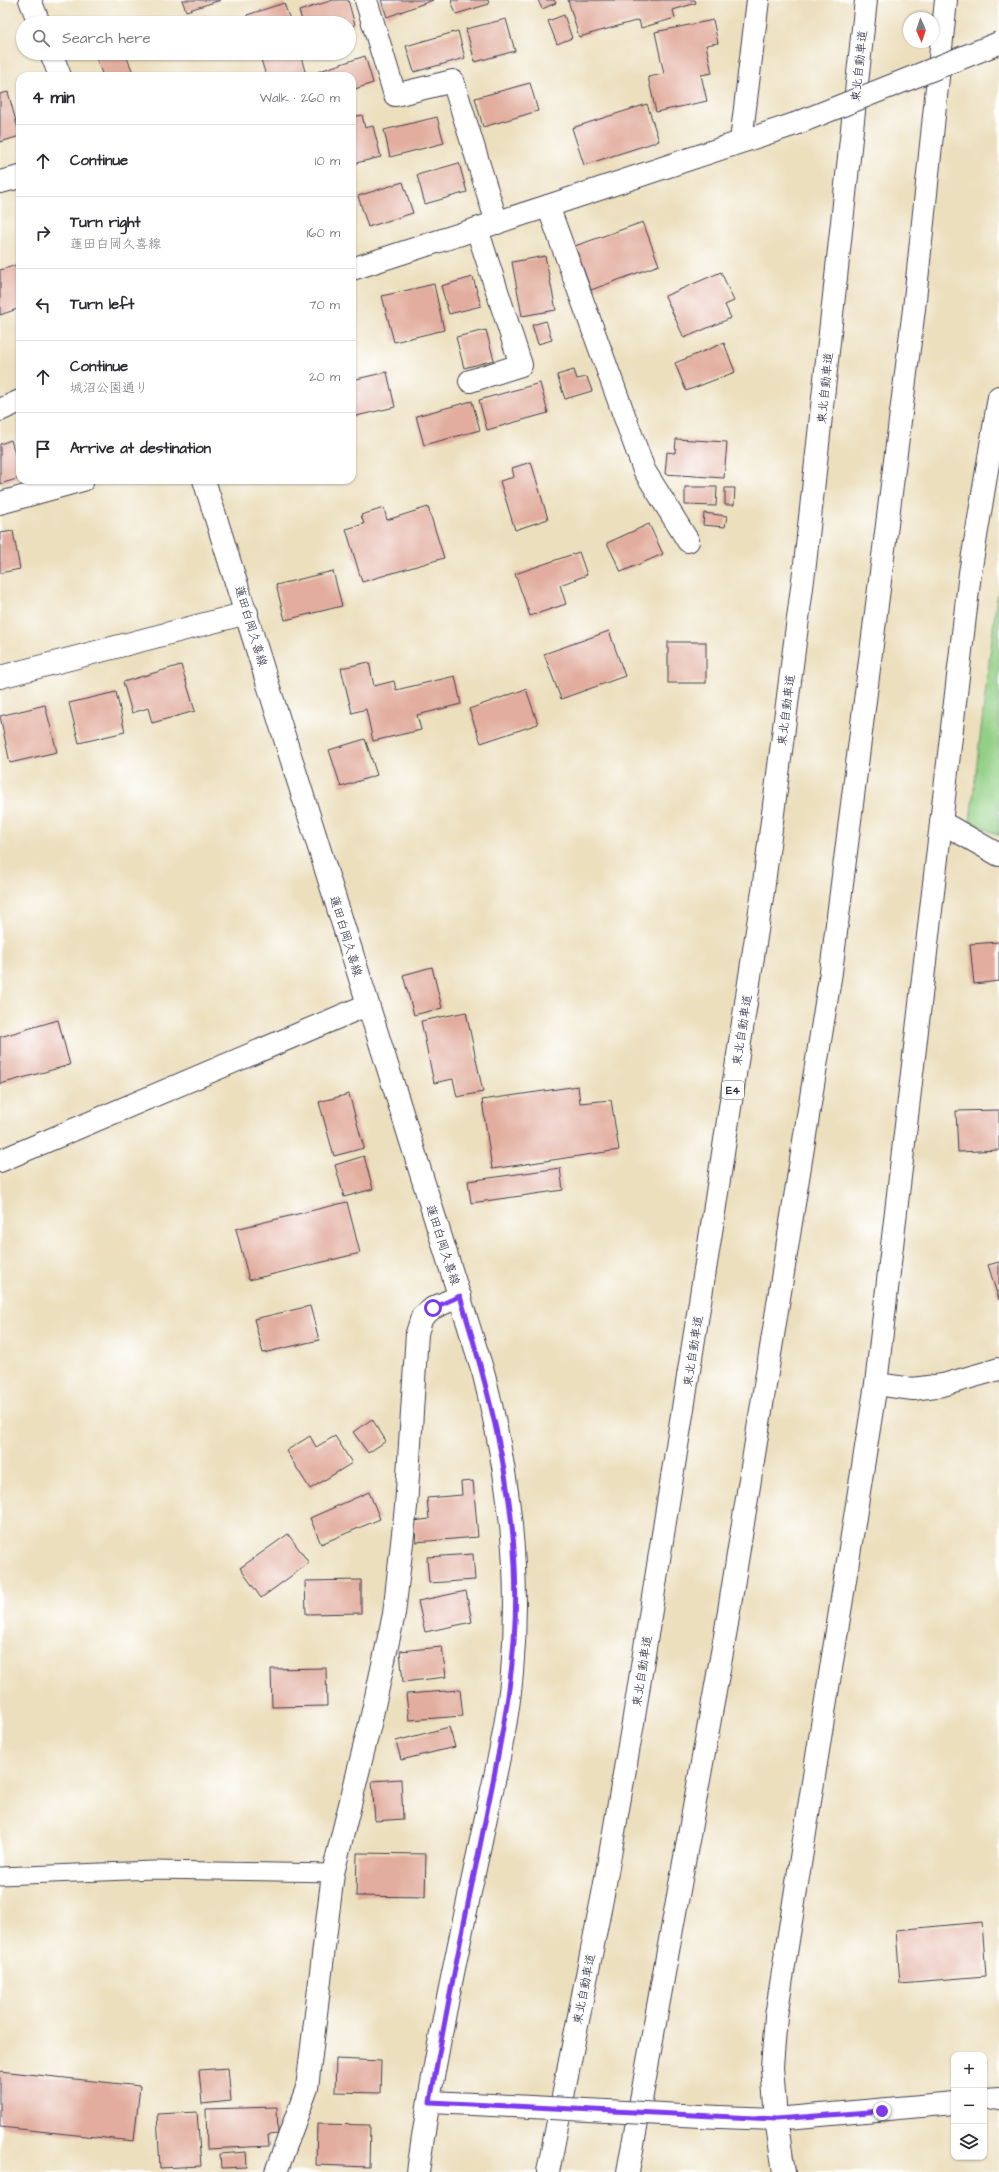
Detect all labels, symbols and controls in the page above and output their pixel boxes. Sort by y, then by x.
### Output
north arrow [903,12,939,48]
search box [16,16,356,60]
icon: search [30,27,52,49]
text: Search here [62,28,151,49]
street label: 東北自動車道 [847,29,872,103]
text: 4 min [32,86,75,110]
text: Walk · 260 m [260,89,340,107]
icon: ahead [32,150,54,172]
text: Continue [70,150,128,171]
text: 10 m [315,152,340,170]
text: Turn right [70,212,141,233]
icon: right [32,222,54,244]
text: 160 m [307,224,340,242]
text: 蓮田白岡久喜線 [70,235,161,253]
icon: left [32,294,54,316]
text: Turn left [70,294,134,315]
text: 70 m [308,296,340,314]
street label: 東北自動車道 [813,351,838,425]
text: Continue [70,356,128,377]
icon: ahead [32,366,54,388]
text: 20 m [309,368,340,386]
text: 城沼公園通り [70,379,148,397]
icon: arrive [32,438,54,460]
text: Arrive at destination [70,438,211,459]
street label: 蓮田白岡久喜線 [230,583,271,669]
street label: 東北自動車道 [774,673,799,747]
street label: 蓮田白岡久喜線 [325,893,366,979]
street label: 東北自動車道 [728,993,757,1067]
road number: E4 [722,1081,744,1099]
street label: 蓮田白岡久喜線 [421,1203,464,1288]
route start [424,1299,442,1317]
street label: 東北自動車道 [679,1314,708,1388]
street label: 東北自動車道 [628,1634,657,1708]
street label: 東北自動車道 [569,1952,600,2026]
map controls [951,2052,987,2160]
button: + [951,2052,987,2088]
button: − [951,2088,987,2124]
route end [873,2102,891,2120]
button: layers [951,2124,987,2160]

